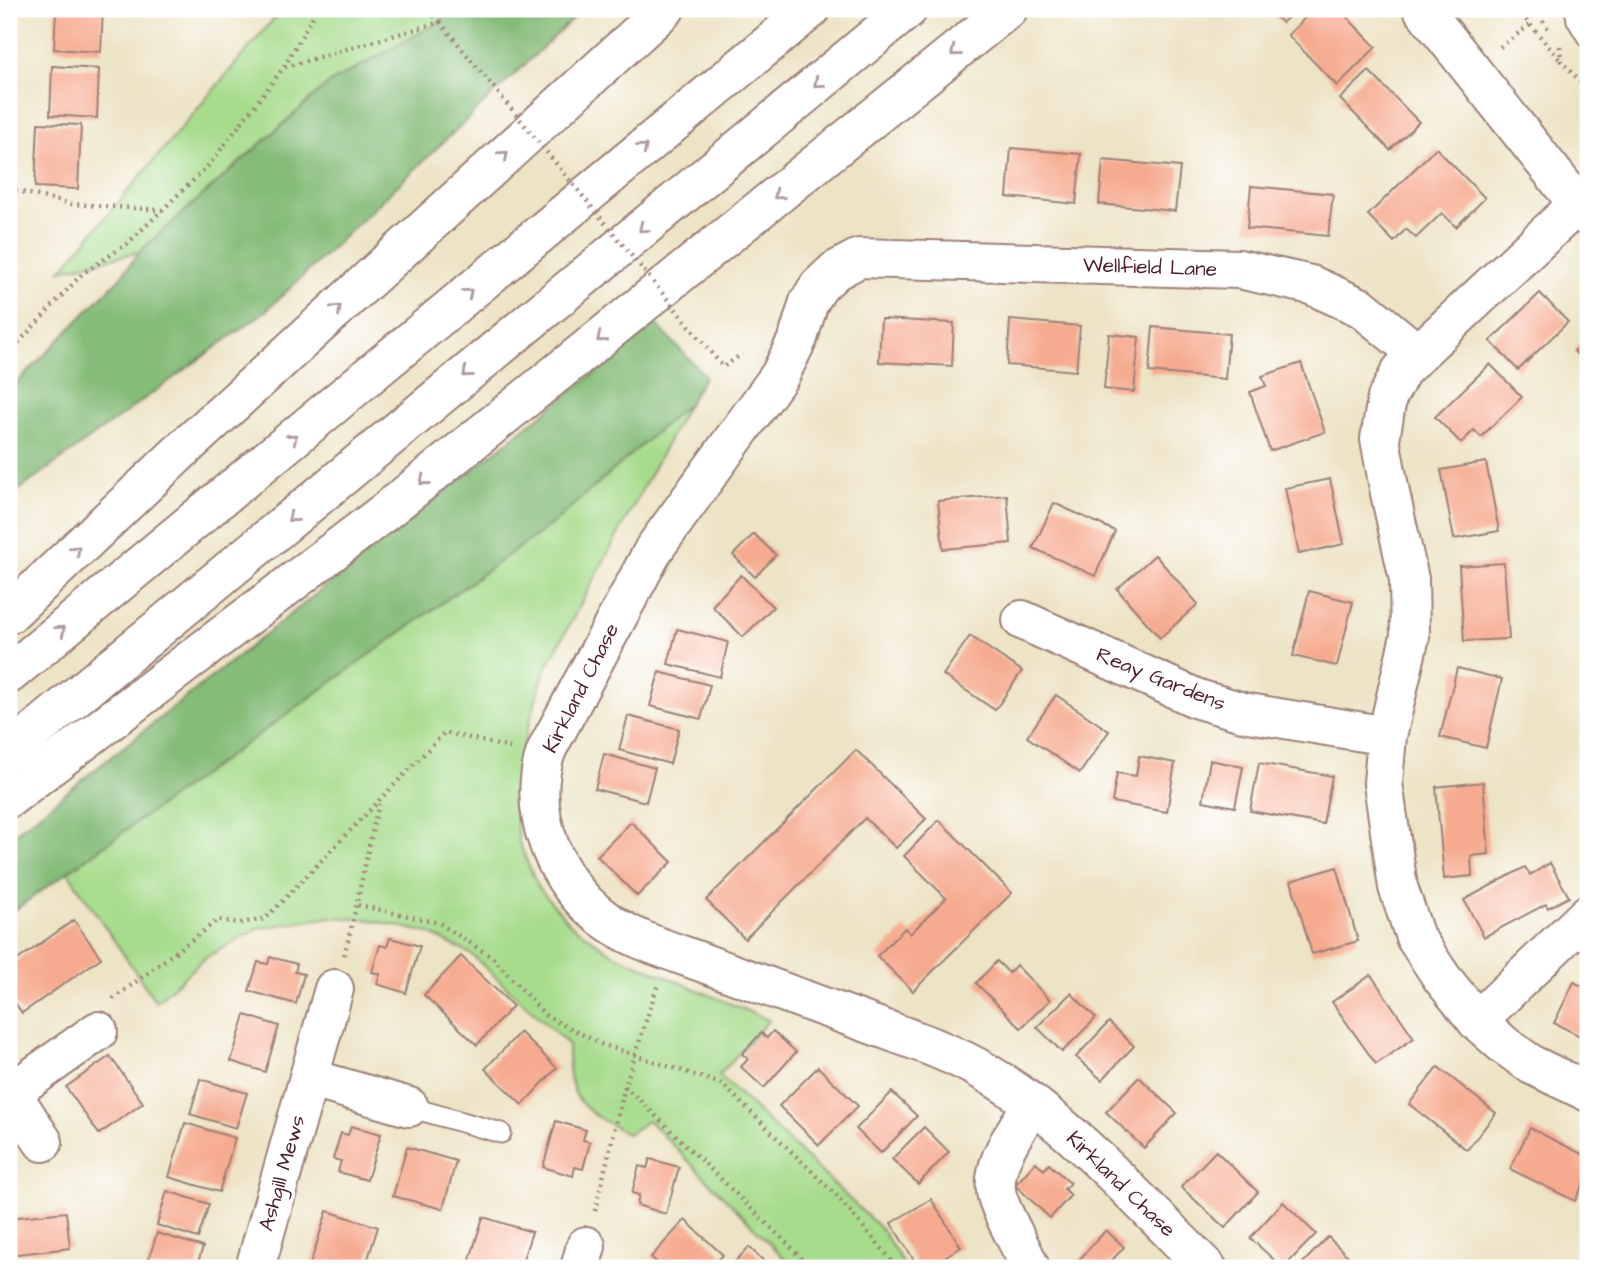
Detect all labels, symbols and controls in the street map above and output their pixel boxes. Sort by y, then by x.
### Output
one-way arrow [950,43,962,56]
one-way arrow [813,74,826,87]
one-way arrow [636,143,648,156]
one-way arrow [496,151,509,164]
one-way arrow [773,186,785,199]
one-way arrow [638,220,651,232]
street label: Wellfield Lane [1082,250,1218,284]
one-way arrow [460,289,473,301]
one-way arrow [329,305,342,317]
one-way arrow [596,329,608,342]
one-way arrow [463,365,476,377]
one-way arrow [285,434,298,446]
one-way arrow [419,472,431,485]
one-way arrow [288,510,301,522]
one-way arrow [68,546,81,558]
street label: Kirkland Chase [536,618,626,758]
one-way arrow [53,626,66,638]
street label: Reay Gardens [1091,640,1230,720]
street label: Ashgill Mews [252,1111,314,1235]
street label: Kirkland Chase [1060,1124,1182,1244]

